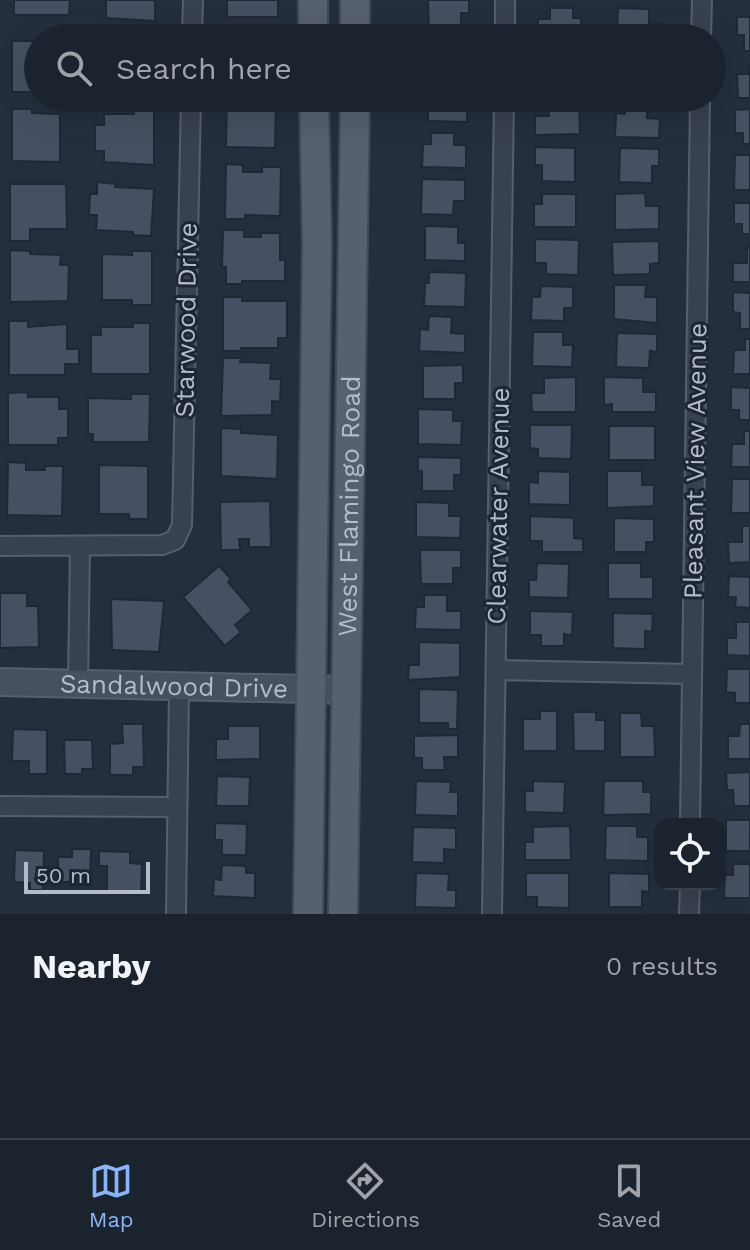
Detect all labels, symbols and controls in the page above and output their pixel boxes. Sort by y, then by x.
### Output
search box [24,24,726,112]
icon: search [52,46,96,90]
text: Search here [116,51,292,86]
street label: Starwood Drive [169,222,203,418]
street label: Pleasant View Avenue [678,323,712,599]
street label: West Flamingo Road [332,375,366,637]
street label: Clearwater Avenue [481,387,515,625]
street label: Sandalwood Drive [60,668,288,704]
map controls [654,818,726,890]
button: locate [654,818,726,890]
scale bar [24,858,150,894]
text: 50 m [36,863,91,888]
text: Nearby [32,946,151,986]
text: 0 results [606,951,718,981]
tab: Map [89,1159,134,1232]
tab: Directions [311,1159,420,1232]
tab: Saved [597,1159,661,1232]

